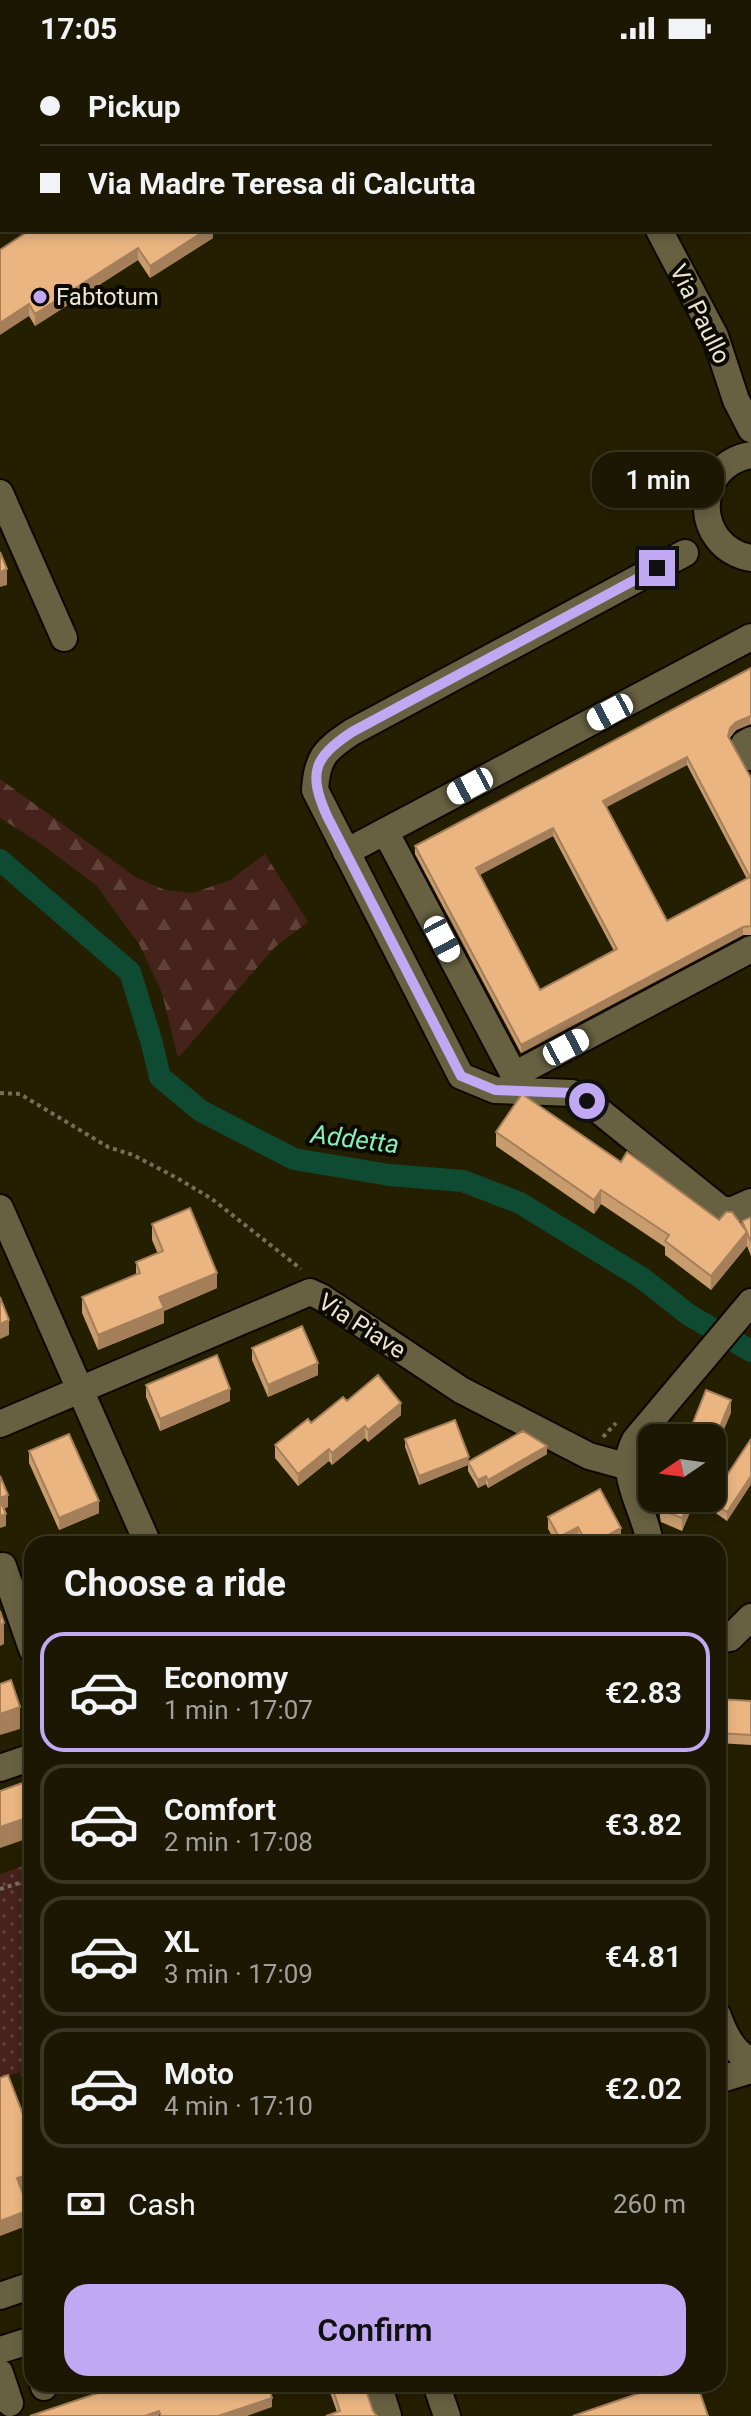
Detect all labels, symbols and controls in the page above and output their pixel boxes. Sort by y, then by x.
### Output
text: 17:05 [40,11,117,46]
text: Pickup [88,89,181,124]
text: Via Madre Teresa di Calcutta [88,166,476,201]
street label: Via Paullo [664,260,736,368]
place label: Fabtotum [56,283,159,311]
marker: Fabtotum [31,288,49,306]
callout: 1 min [591,452,723,508]
text: 1 min [625,465,691,495]
route end [639,550,675,586]
car [583,690,637,734]
car [443,764,497,808]
car [420,912,464,966]
car [539,1025,593,1069]
route start [569,1083,605,1119]
water label: Addetta [307,1118,401,1159]
street label: Via Piave [313,1288,411,1364]
north arrow [638,1424,726,1512]
map controls [638,1424,726,1512]
text: Choose a ride [64,1563,286,1605]
icon: car [68,1656,140,1728]
text: Economy [164,1660,288,1695]
text: €2.83 [605,1675,682,1710]
text: 1 min · 17:07 [164,1695,313,1725]
icon: car [68,1788,140,1860]
text: Comfort [164,1792,276,1827]
text: €3.82 [605,1807,682,1842]
text: 2 min · 17:08 [164,1827,313,1857]
icon: car [68,1920,140,1992]
text: XL [164,1924,199,1959]
text: €4.81 [605,1939,682,1974]
text: 3 min · 17:09 [164,1959,313,1989]
icon: car [68,2052,140,2124]
text: Moto [164,2056,234,2091]
text: €2.02 [605,2071,682,2106]
text: 4 min · 17:10 [164,2091,313,2121]
icon: cash [64,2182,108,2226]
text: Cash [128,2187,196,2222]
text: 260 m [613,2189,686,2219]
button: Confirm [64,2284,686,2376]

